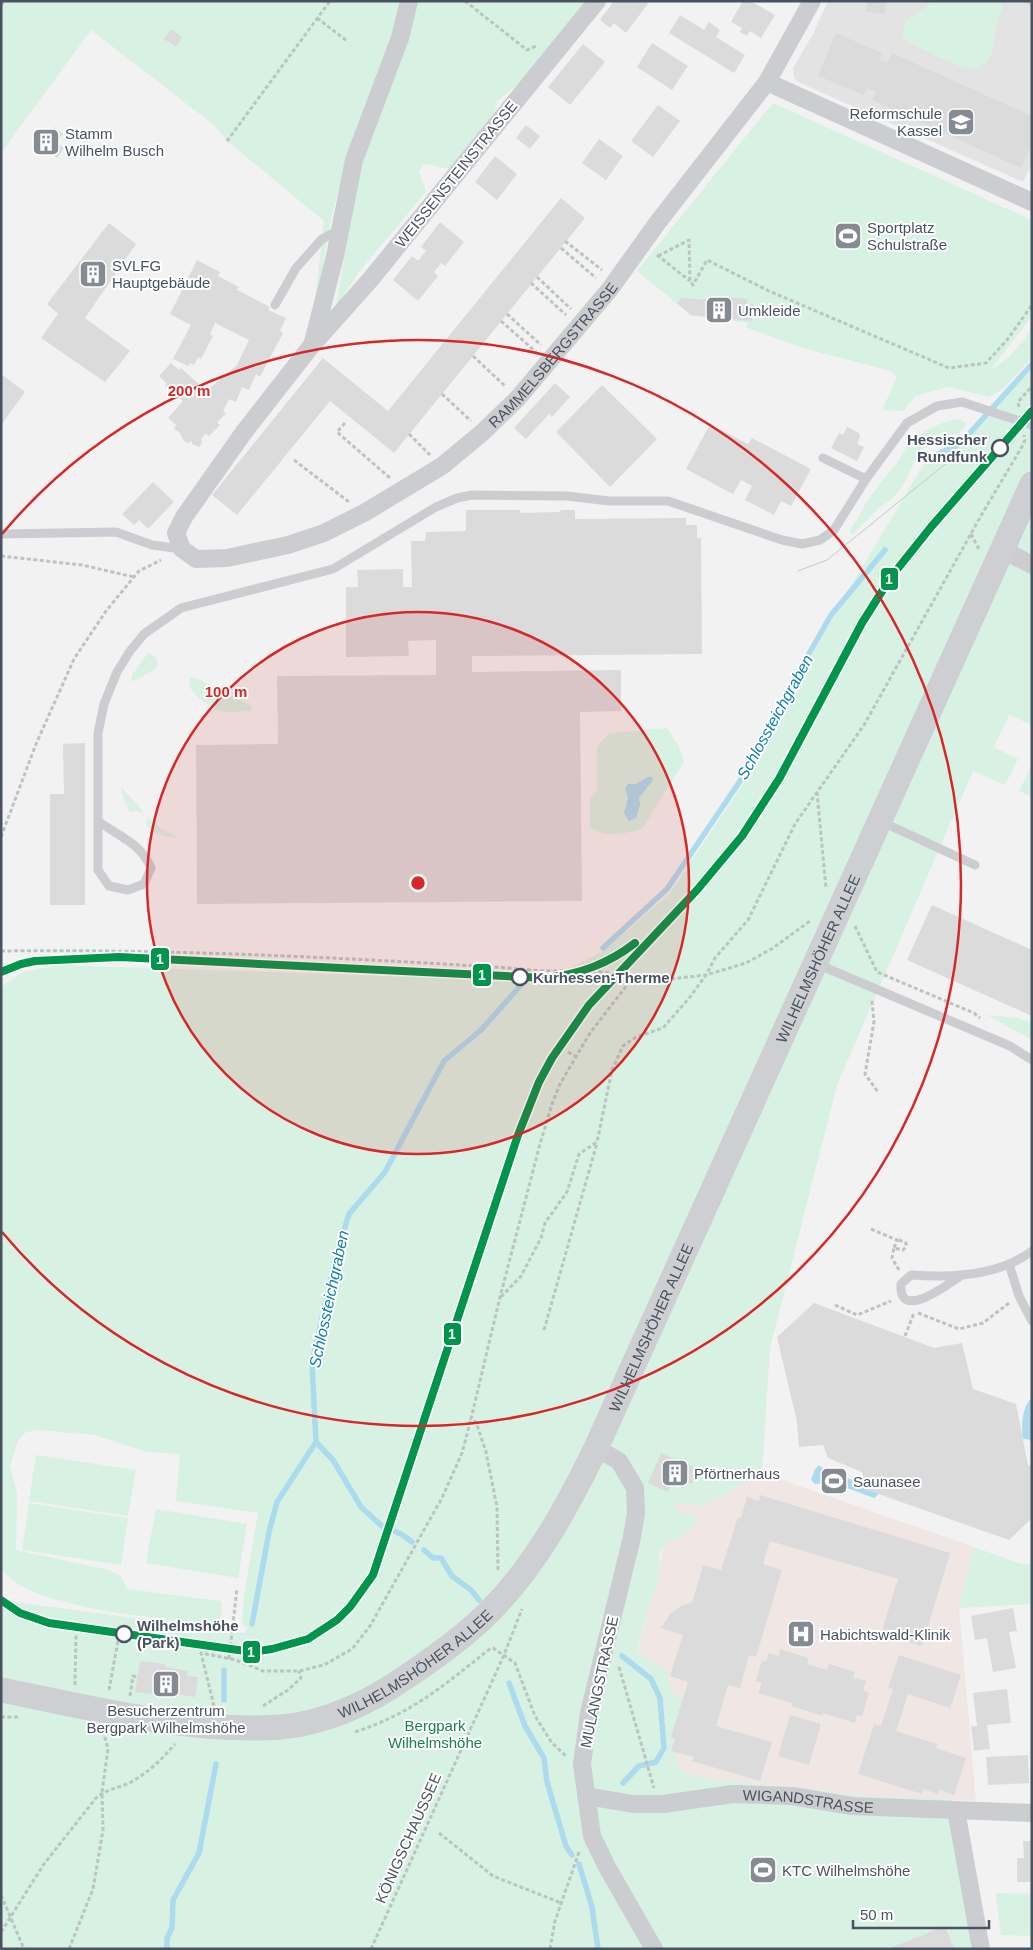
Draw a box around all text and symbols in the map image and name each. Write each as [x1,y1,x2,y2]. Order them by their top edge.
street label: WEISSENSTEINSTRASSE [392,97,520,251]
place label: Reformschule Kassel [849,105,942,139]
school or university icon: Reformschule Kassel [946,107,976,137]
place label: Stamm Wilhelm Busch [65,125,164,159]
building icon: Stamm Wilhelm Busch [31,127,61,157]
place label: Sportplatz Schulstraße [867,219,947,253]
sports icon: Sportplatz Schulstraße [833,221,863,251]
place label: SVLFG Hauptgebäude [112,257,210,291]
building icon: SVLFG Hauptgebäude [78,259,108,289]
street label: RAMMELSBERGSTRASSE [485,279,621,431]
building icon: Umkleide [704,295,734,325]
place label: Umkleide [738,302,801,319]
text: 200 m [168,382,210,399]
place label: Hessischer Rundfunk [907,431,988,465]
marker: Hessischer Rundfunk [991,439,1009,457]
line badge: 1 [880,567,899,591]
text: 1 [885,571,893,587]
water label: Schlossteichgraben [734,652,816,782]
text: 100 m [205,683,247,700]
street label: WILHELMSHÖHER ALLEE [772,872,863,1045]
centre of rings [409,874,427,892]
line badge: 1 [150,947,170,971]
text: 1 [156,951,164,967]
line badge: 1 [472,963,492,987]
text: 1 [478,967,486,983]
marker: Kurhessen-Therme [511,968,529,986]
place label: Kurhessen-Therme [533,969,670,986]
water label: Schlossteichgraben [306,1229,352,1369]
street label: WILHELMSHÖHER ALLEE [605,1241,696,1414]
line badge: 1 [443,1322,462,1346]
text: 1 [448,1326,456,1342]
building icon: Pförtnerhaus [660,1458,690,1488]
place label: Pförtnerhaus [694,1465,780,1482]
sports icon: Saunasee [819,1466,849,1496]
place label: Saunasee [853,1473,921,1490]
street label: WILHELMSHÖHER ALLEE [335,1606,495,1721]
street label: MULANGSTRASSE [577,1615,621,1749]
place label: Wilhelmshöhe (Park) [137,1617,239,1651]
hospital icon: Habichtswald-Klinik [786,1619,816,1649]
marker: Wilhelmshöhe (Park) [115,1625,133,1643]
place label: Habichtswald-Klinik [820,1626,951,1643]
line badge: 1 [242,1640,261,1664]
text: 1 [247,1644,255,1660]
building icon: Besucherzentrum Bergpark Wilhelmshöhe [151,1669,181,1699]
place label: Besucherzentrum Bergpark Wilhelmshöhe [86,1702,246,1736]
park label: Bergpark Wilhelmshöhe [388,1717,482,1751]
street label: KÖNIGSCHAUSSEE [372,1770,444,1906]
street label: WIGANDSTRASSE [742,1786,874,1815]
sports icon: KTC Wilhelmshöhe [748,1855,778,1885]
place label: KTC Wilhelmshöhe [782,1862,910,1879]
scale bar [853,1898,989,1930]
text: 50 m [860,1906,893,1923]

